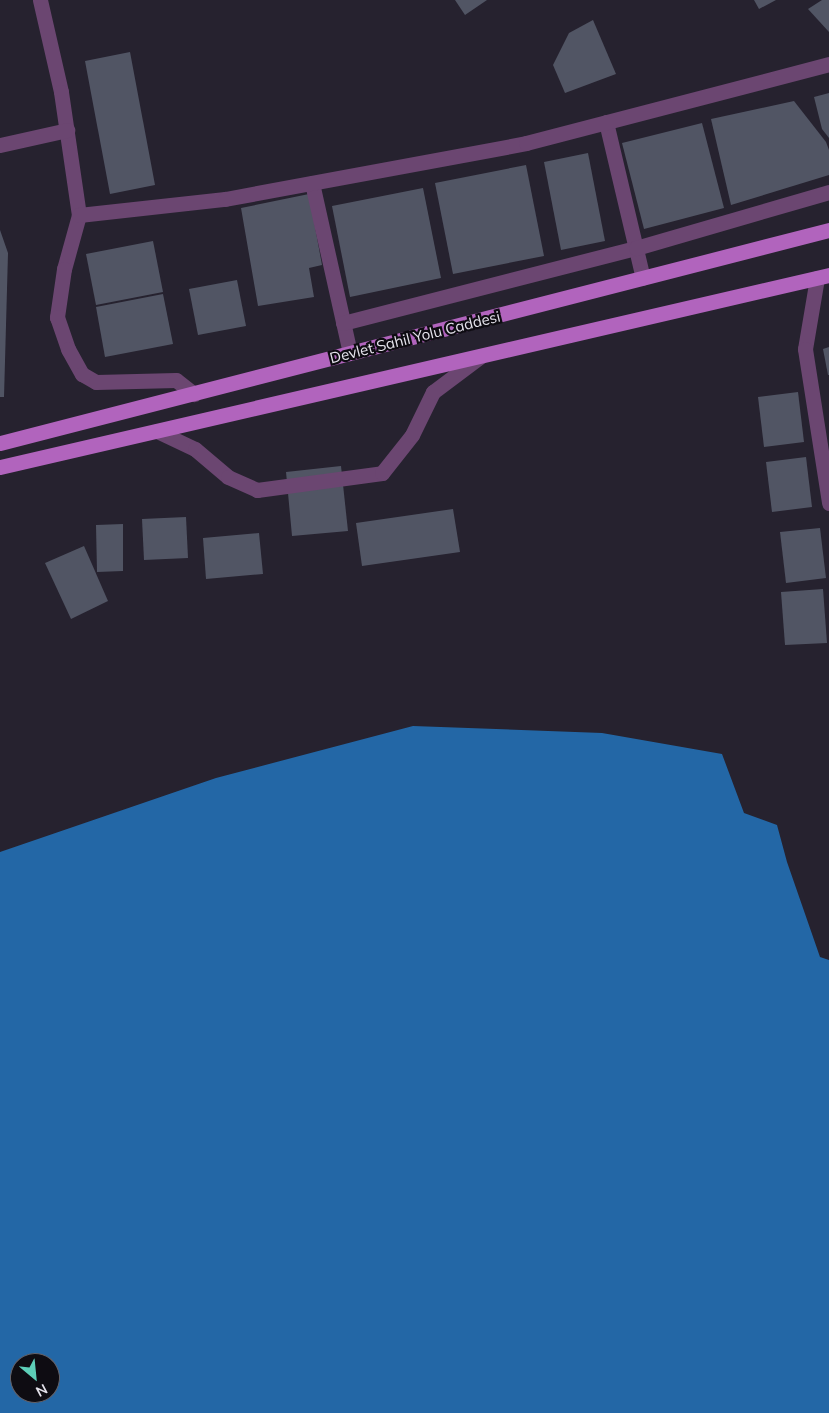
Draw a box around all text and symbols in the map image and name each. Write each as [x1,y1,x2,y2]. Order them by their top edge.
street label: Devlet Sahil Yolu Caddesi [328,307,502,367]
north arrow [10,1353,60,1403]
text: N [33,1380,50,1401]

